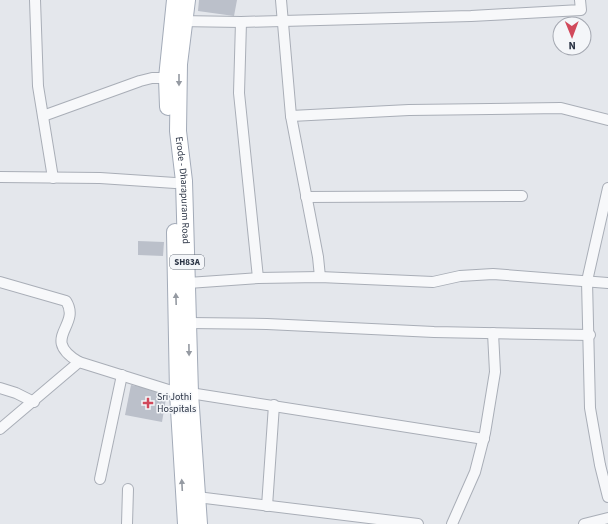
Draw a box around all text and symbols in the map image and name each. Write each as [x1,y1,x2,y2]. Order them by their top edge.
north arrow [552,16,592,56]
text: N [568,38,576,53]
one-way arrow [176,74,182,87]
street label: Erode - Dharapuram Road [172,136,193,244]
road number: SH83A [170,255,204,269]
one-way arrow [173,292,179,305]
one-way arrow [186,344,192,357]
place label: Sri Jothi Hospitals [157,390,196,416]
marker: Sri Jothi Hospitals [142,397,154,409]
one-way arrow [179,479,186,491]

